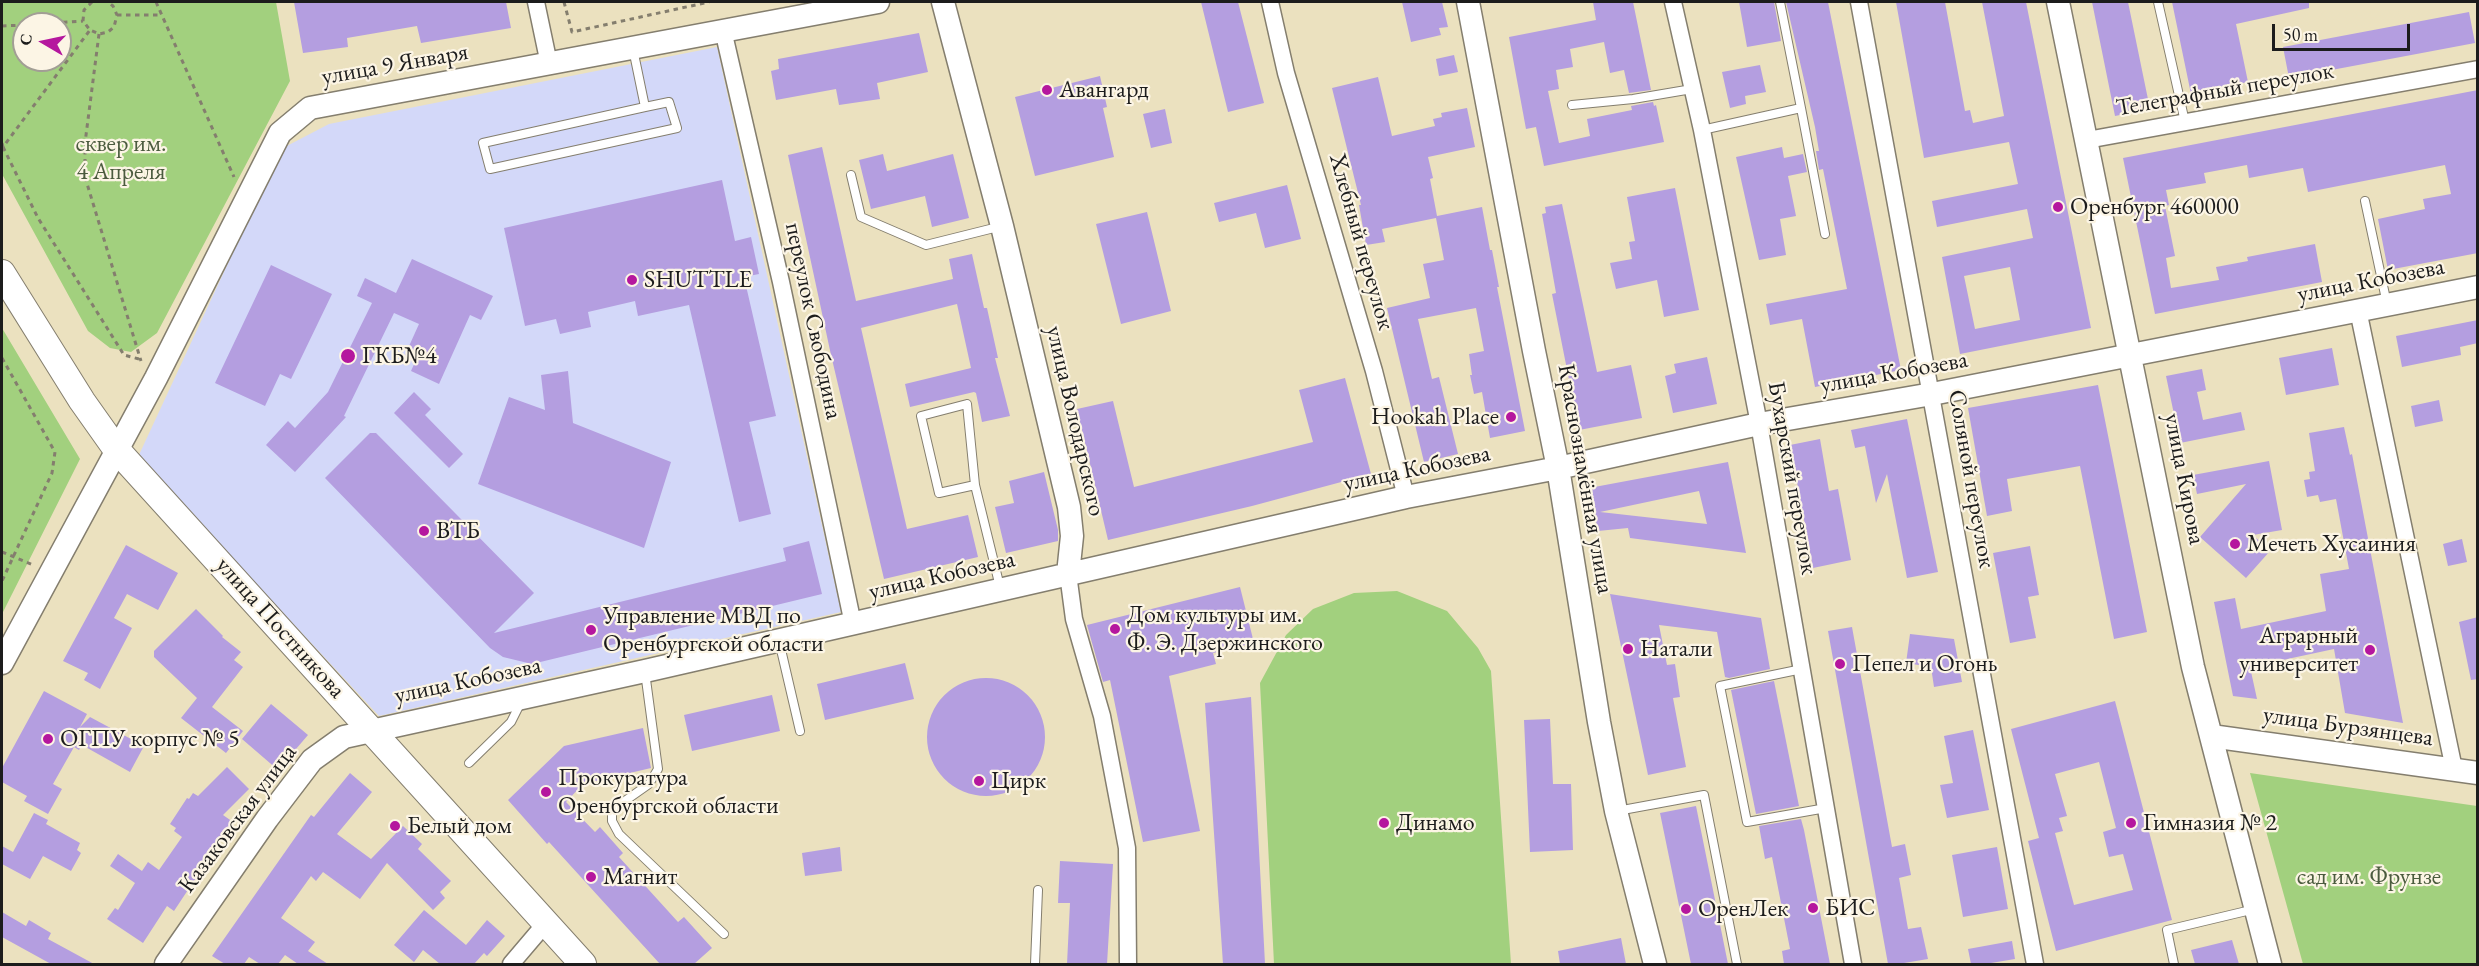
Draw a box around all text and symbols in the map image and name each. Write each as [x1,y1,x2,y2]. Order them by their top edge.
north arrow [12,12,72,72]
scale bar [2275,12,2413,50]
text: 50 m [2283,23,2318,46]
text: С [14,32,37,47]
street label: улица 9 Января [319,38,471,92]
street label: Телеграфный переулок [2114,57,2336,123]
place label: Авангард [1059,76,1149,104]
marker: Авангард [1040,83,1054,97]
park label: сквер им. 4 Апреля [76,130,166,186]
street label: Хлебный переулок [1322,151,1400,333]
place label: Оренбург 460000 [2070,193,2239,221]
marker: Оренбург 460000 [2051,200,2065,214]
street label: переулок Свободина [778,220,848,422]
street label: улица Кобозева [2295,253,2447,309]
place label: SHUTTLE [644,266,752,294]
marker: SHUTTLE [625,273,639,287]
street label: улица Володарского [1039,323,1111,519]
place label: ГКБ№4 [362,342,437,370]
street label: улица Кобозева [1818,346,1970,400]
marker: ГКБ№4 [339,347,357,365]
street label: Краснознамённая улица [1551,362,1619,596]
street label: Бухарский переулок [1761,379,1823,577]
street label: Соляной переулок [1941,388,2001,570]
place label: Hookah Place [1371,403,1499,431]
marker: Hookah Place [1504,410,1518,424]
street label: улица Кирова [2157,411,2211,547]
street label: улица Кобозева [1341,439,1493,499]
place label: ВТБ [436,517,480,545]
marker: ВТБ [417,524,431,538]
place label: Мечеть Хусаиния [2247,530,2416,558]
marker: Мечеть Хусаиния [2228,537,2242,551]
street label: улица Кобозева [866,545,1018,607]
street label: улица Постникова [209,551,351,705]
place label: Дом культуры им. Ф. Э. Дзержинского [1127,601,1323,657]
place label: Управление МВД по Оренбургской области [603,602,824,658]
marker: Дом культуры им. Ф. Э. Дзержинского [1108,622,1122,636]
place label: Аграрный университет [2239,622,2358,678]
marker: Управление МВД по Оренбургской области [584,623,598,637]
place label: Натали [1640,635,1713,663]
marker: Натали [1621,642,1635,656]
marker: Аграрный университет [2363,643,2377,657]
place label: Пепел и Огонь [1852,650,1997,678]
street label: улица Кобозева [392,651,544,711]
marker: Пепел и Огонь [1833,657,1847,671]
street label: улица Бурзянцева [2261,701,2435,753]
place label: ОГПУ корпус № 5 [60,725,240,753]
marker: ОГПУ корпус № 5 [41,732,55,746]
street label: Казаковская улица [173,739,303,899]
place label: Прокуратура Оренбургской области [558,764,779,820]
place label: Цирк [991,767,1046,795]
marker: Цирк [972,774,986,788]
marker: Прокуратура Оренбургской области [539,785,553,799]
place label: Динамо [1396,809,1475,837]
place label: Гимназия № 2 [2143,809,2277,837]
place label: Белый дом [407,812,512,840]
marker: Динамо [1377,816,1391,830]
marker: Гимназия № 2 [2124,816,2138,830]
marker: Белый дом [388,819,402,833]
place label: Магнит [603,863,677,891]
park label: сад им. Фрунзе [2297,863,2441,891]
marker: Магнит [584,870,598,884]
place label: БИС [1825,894,1875,922]
place label: ОренЛек [1698,895,1789,923]
marker: БИС [1806,901,1820,915]
marker: ОренЛек [1679,902,1693,916]

